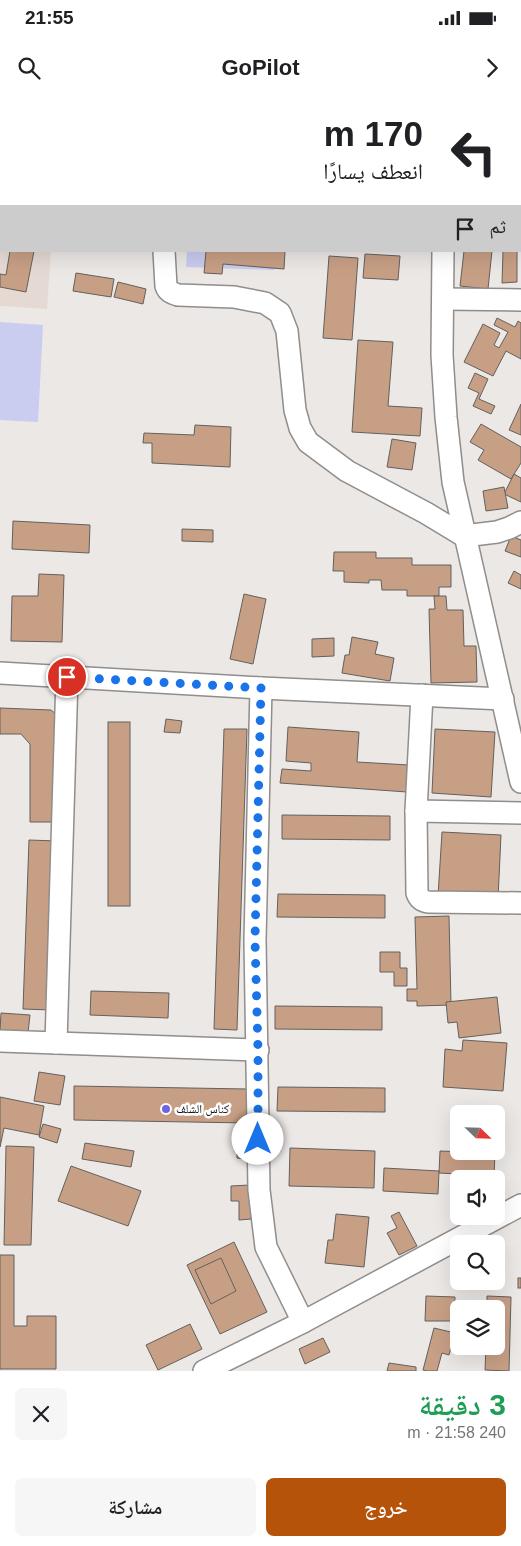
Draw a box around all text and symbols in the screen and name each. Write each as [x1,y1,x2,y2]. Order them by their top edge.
text: 21:55 [25,7,74,28]
icon: search [15,54,43,82]
icon: forward [478,54,506,82]
text: GoPilot [221,55,300,80]
text: 170 m [324,114,423,153]
icon: left [441,120,506,185]
text: انعطف يسارًا [323,159,423,184]
icon: arrive [451,215,479,243]
text: ثم [489,216,506,237]
pin [46,656,88,698]
icon: arrive [53,663,81,691]
place label: كناس الشلف [176,1102,229,1116]
marker: كناس الشلف [160,1103,172,1115]
north arrow [450,1105,505,1160]
map controls [450,1105,505,1355]
position arrow [231,1112,283,1164]
button: sound [450,1170,505,1225]
button: search [450,1235,505,1290]
button: layers [450,1300,505,1355]
button: close [15,1388,67,1440]
text: 3 دقيقة [419,1388,506,1421]
text: 240 m · 21:58 [407,1424,506,1441]
button: مشاركة [15,1478,256,1536]
button: خروج [266,1478,506,1536]

